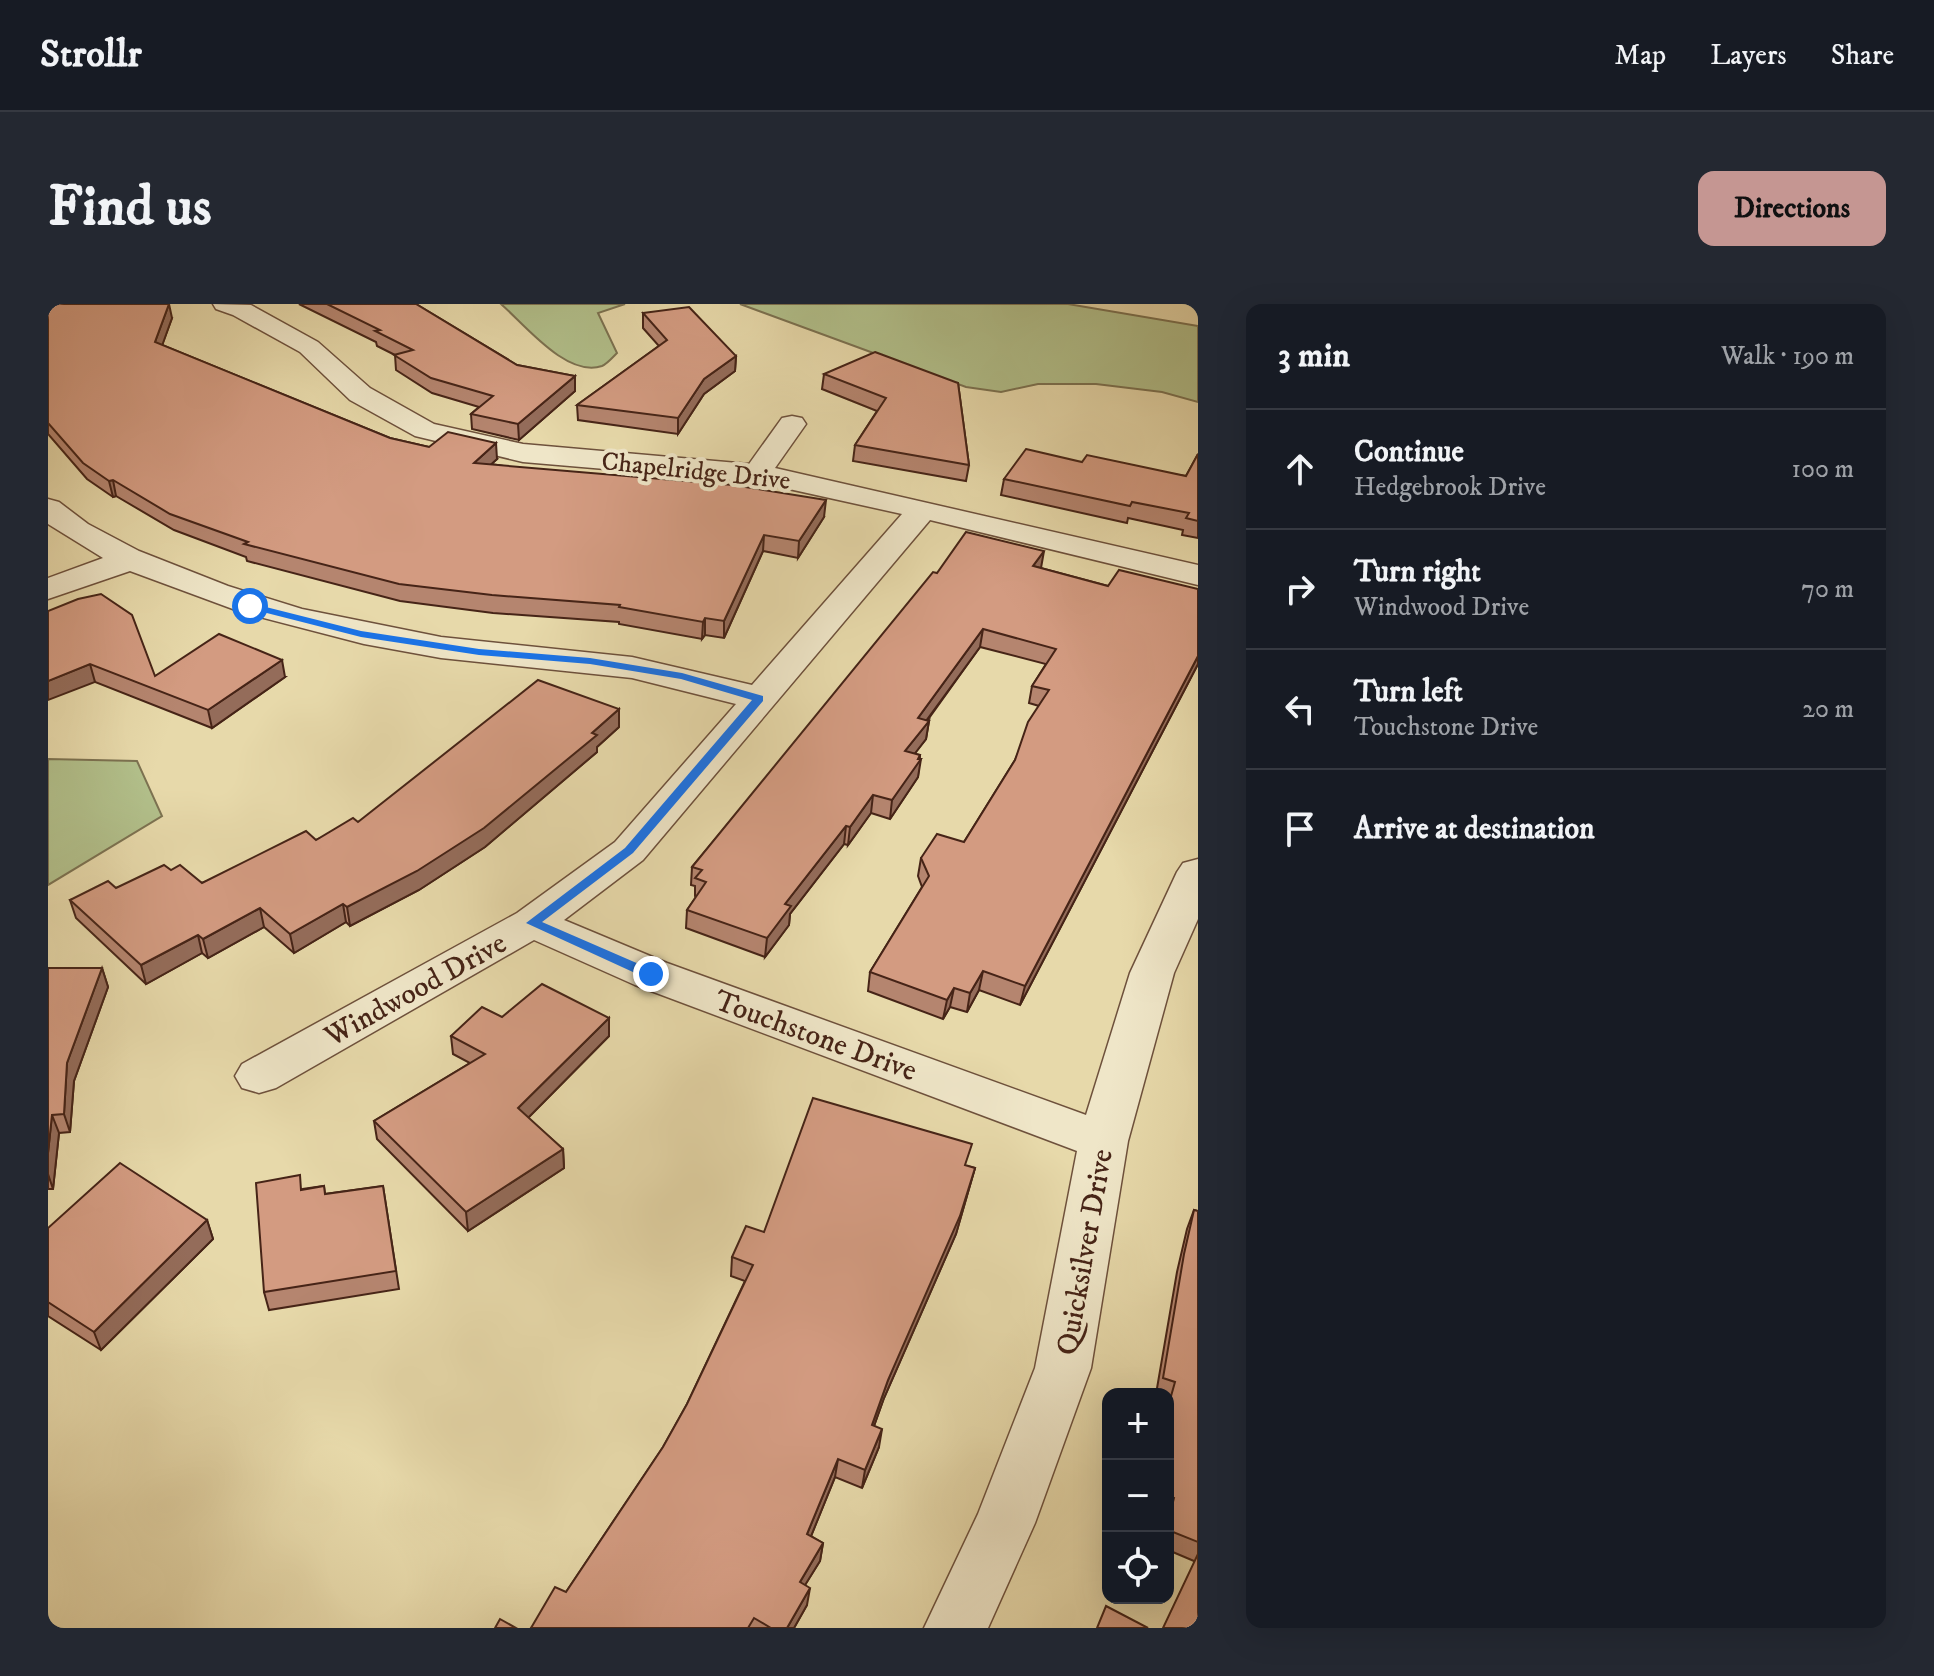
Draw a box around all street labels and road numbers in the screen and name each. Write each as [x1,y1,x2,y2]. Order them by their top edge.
street label: Chapelridge Drive [600,445,792,498]
street label: Windwood Drive [317,925,513,1056]
street label: Touchstone Drive [709,983,922,1090]
street label: Quicksilver Drive [1049,1146,1122,1358]

